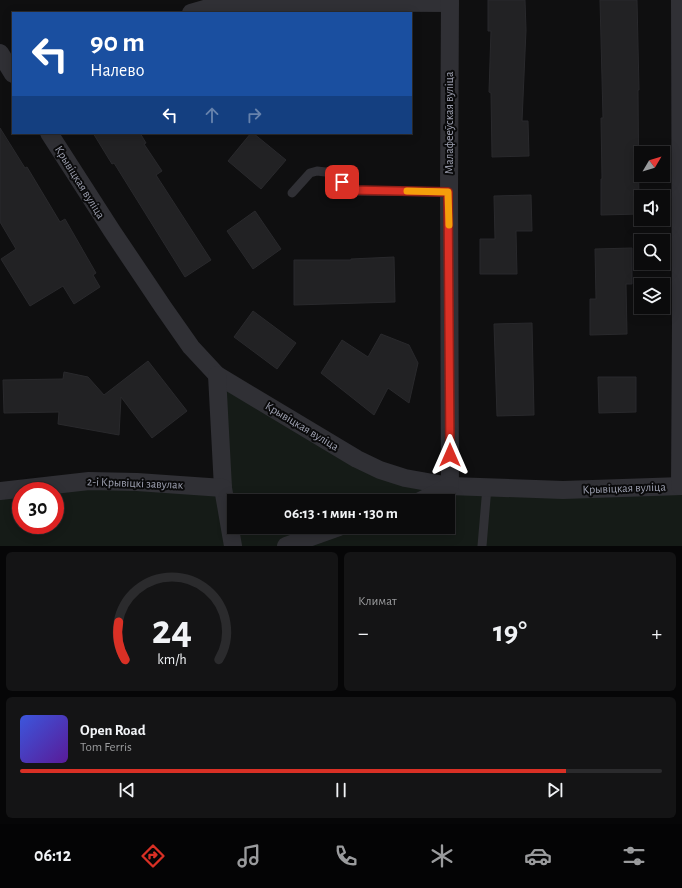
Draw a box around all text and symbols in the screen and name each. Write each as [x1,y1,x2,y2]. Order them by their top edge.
icon: left [24,28,76,80]
text: 90 m [90,29,145,57]
text: Налево [90,62,144,80]
street label: Малафееўская вуліца [443,71,456,175]
icon: left [159,104,181,126]
icon: ahead [201,104,223,126]
icon: right [243,104,265,126]
street label: Крывіцкая вуліца [52,143,108,222]
north arrow [634,146,670,182]
map controls [634,146,670,314]
pin [325,165,359,199]
icon: arrive [331,171,353,193]
button: sound [634,190,670,226]
button: search [634,234,670,270]
button: layers [634,278,670,314]
street label: Крывіцкая вуліца [263,399,341,454]
position arrow [429,434,471,476]
street label: 2-і Крывіцкі завулак [87,475,184,492]
street label: Крывіцкая вуліца [582,481,667,496]
speed limit sign: 30 [12,482,64,534]
text: 06:13 · 1 мин · 130 m [284,506,398,521]
text: Климат [358,595,397,608]
text: 24 [152,609,192,650]
text: 19° [493,617,527,647]
text: − [358,622,369,644]
text: + [651,622,662,644]
text: km/h [157,652,187,666]
text: Open Road [80,723,146,738]
text: Tom Ferris [80,741,132,754]
icon: previous [116,779,138,801]
icon: pause [330,779,352,801]
icon: next [544,779,566,801]
icon: directions [139,842,167,870]
icon: music [235,842,263,870]
icon: phone [332,842,360,870]
icon: climate [428,842,456,870]
icon: car [524,842,552,870]
icon: filters [620,842,648,870]
text: 06:12 [34,847,71,865]

